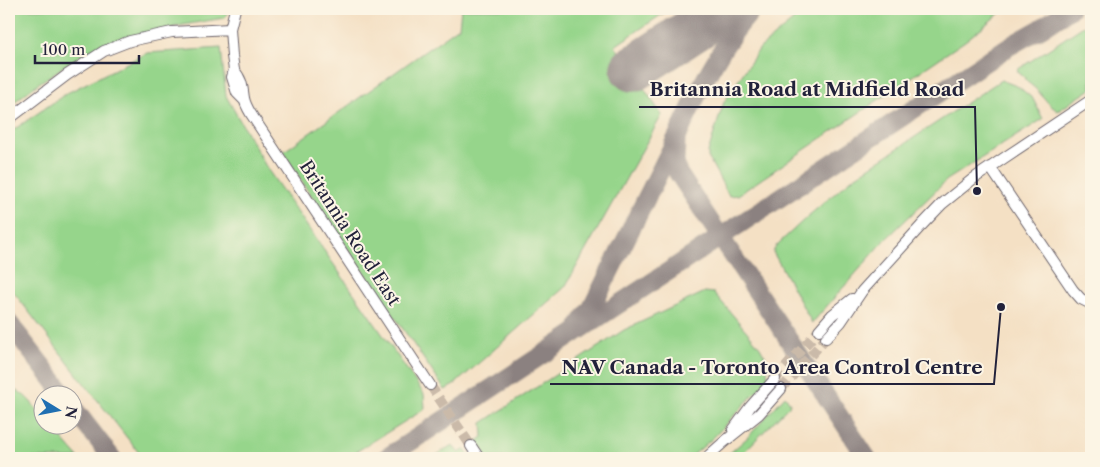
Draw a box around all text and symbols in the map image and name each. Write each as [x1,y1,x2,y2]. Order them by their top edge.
scale bar [35,32,139,64]
text: 100 m [42,40,85,59]
callout: Britannia Road at Midfield Road [639,73,975,107]
text: Britannia Road at Midfield Road [650,78,965,101]
street label: Britannia Road East [295,156,406,310]
callout: NAV Canada - Toronto Area Control Centre [550,350,994,384]
text: NAV Canada - Toronto Area Control Centre [561,356,983,379]
north arrow [32,384,82,434]
text: N [61,405,81,420]

